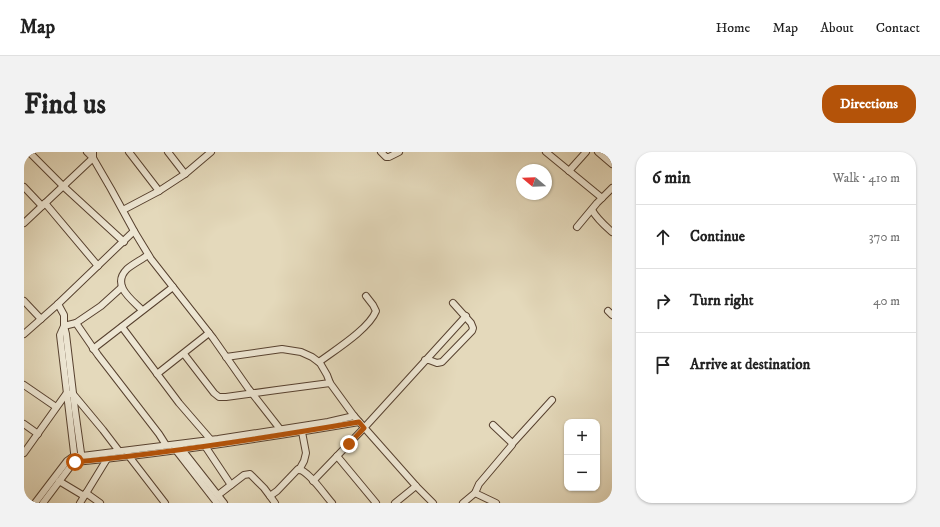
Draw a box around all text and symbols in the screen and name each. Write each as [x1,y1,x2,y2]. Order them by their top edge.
text: Map [20,16,55,39]
text: Home [716,19,750,37]
text: Map [772,19,798,37]
text: About [820,19,854,37]
text: Contact [876,19,920,37]
button: Directions [822,85,916,123]
text: Find us [24,87,106,122]
north arrow [516,164,552,200]
text: 6 min [652,167,691,189]
text: Walk · 410 m [833,170,900,186]
icon: ahead [652,226,674,248]
text: Continue [690,227,745,246]
text: 370 m [869,229,900,245]
icon: right [652,290,674,312]
text: Turn right [690,291,753,310]
text: 40 m [873,293,900,309]
icon: arrive [652,354,674,376]
text: Arrive at destination [690,355,810,374]
map controls [564,419,600,491]
button: + [564,419,600,455]
route end [340,435,358,453]
route start [66,453,84,471]
button: − [564,455,600,491]

